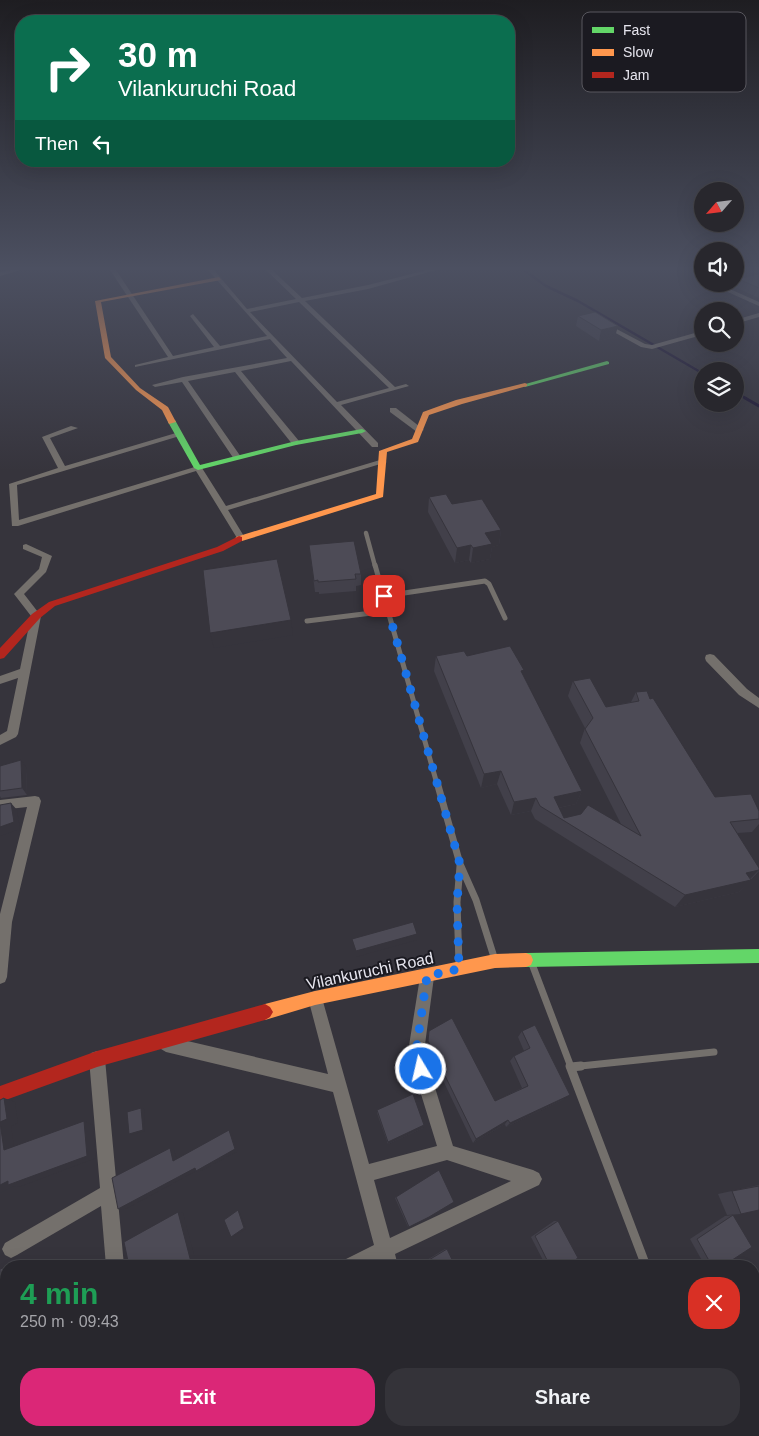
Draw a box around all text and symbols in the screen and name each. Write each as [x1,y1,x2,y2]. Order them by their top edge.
legend [582,12,746,92]
text: Fast [623,22,650,38]
icon: right [35,35,100,100]
text: 30 m [118,35,198,74]
text: Slow [623,44,654,60]
text: Jam [623,67,649,83]
text: Vilankuruchi Road [118,76,296,101]
icon: left [88,130,116,158]
text: Then [35,133,78,154]
north arrow [694,182,744,232]
map controls [694,182,744,412]
button: sound [694,242,744,292]
button: search [694,302,744,352]
button: layers [694,362,744,412]
pin [363,575,405,617]
icon: arrive [370,582,398,610]
street label: Vilankuruchi Road [305,949,435,993]
position arrow [394,1042,446,1094]
text: 4 min [20,1277,98,1310]
button: close [688,1277,740,1329]
text: 250 m · 09:43 [20,1313,119,1330]
button: Exit [20,1368,375,1426]
button: Share [385,1368,740,1426]

